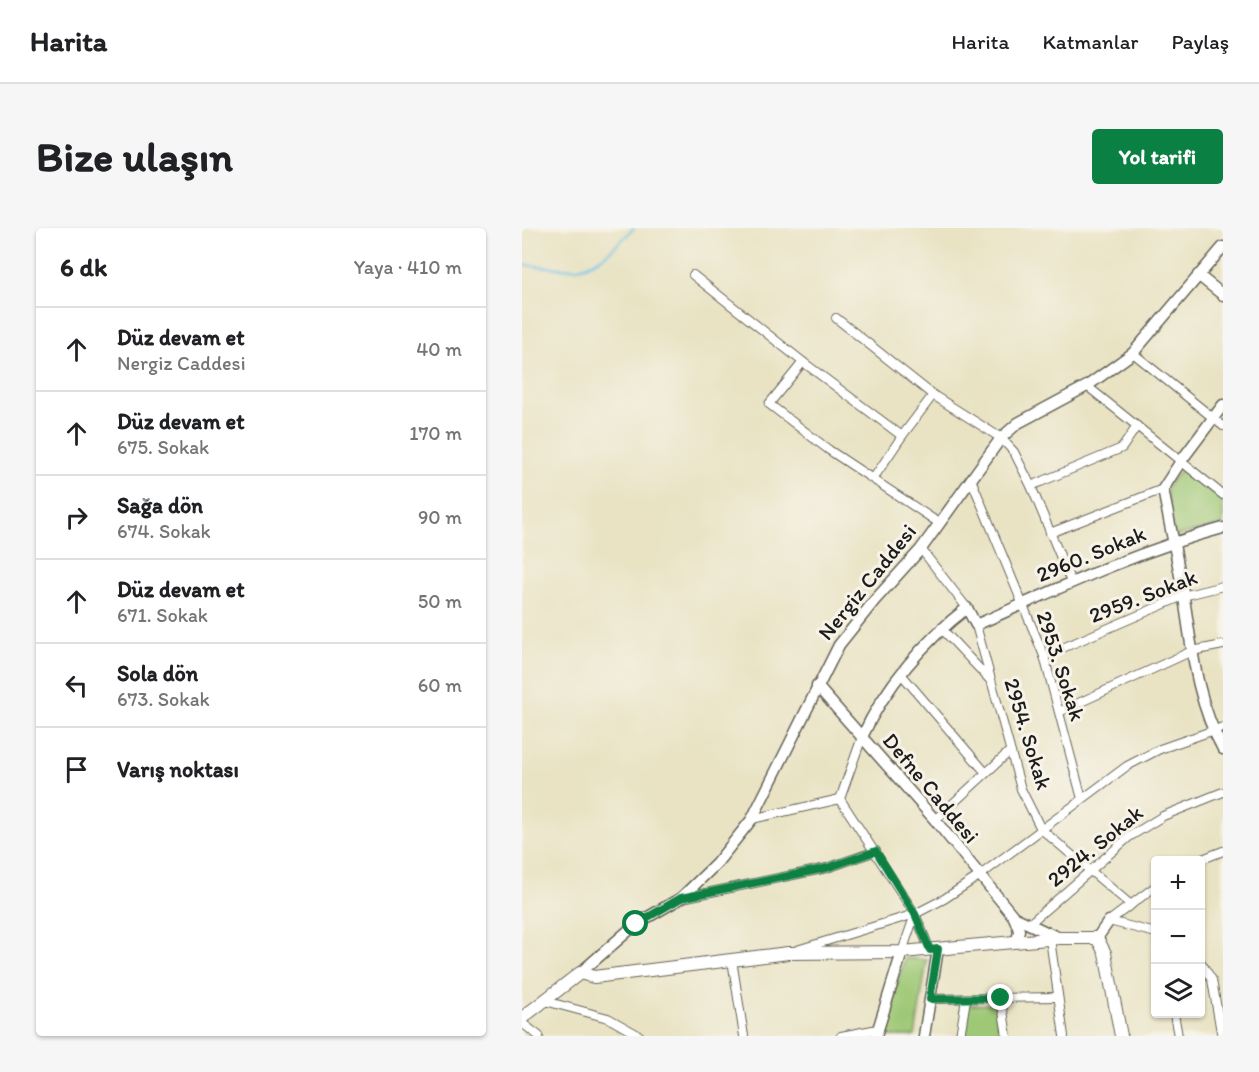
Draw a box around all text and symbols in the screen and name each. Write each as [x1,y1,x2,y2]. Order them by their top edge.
text: Harita [30,24,107,58]
text: Harita [951,29,1009,54]
text: Katmanlar [1042,29,1138,54]
text: Paylaş [1171,29,1229,54]
button: Yol tarifi [1092,129,1223,184]
text: Bize ulaşın [36,131,233,182]
text: 6 dk [60,251,107,283]
text: Yaya · 410 m [354,255,462,279]
text: Düz devam et [117,324,244,351]
icon: ahead [60,333,93,366]
text: 40 m [416,337,462,361]
text: Nergiz Caddesi [117,351,246,375]
text: Düz devam et [117,408,244,435]
icon: ahead [60,417,93,450]
text: 170 m [409,421,462,445]
text: 675. Sokak [117,435,209,459]
text: Sağa dön [117,492,203,519]
icon: right [60,501,93,534]
text: 90 m [418,505,462,529]
street label: Nergiz Caddesi [812,518,922,646]
text: 674. Sokak [117,519,211,543]
street label: 2960. Sokak [1032,520,1150,588]
street label: 2959. Sokak [1085,563,1201,629]
text: Düz devam et [117,576,244,603]
icon: ahead [60,585,93,618]
text: 50 m [418,589,462,613]
text: 671. Sokak [117,603,208,627]
street label: 2953. Sokak [1031,608,1091,724]
text: Sola dön [117,660,198,687]
icon: left [60,669,93,702]
text: 60 m [418,673,462,697]
street label: 2954. Sokak [998,675,1058,793]
text: 673. Sokak [117,687,210,711]
street label: Defne Caddesi [877,727,985,849]
icon: arrive [60,753,93,786]
text: Varış noktası [117,756,239,783]
street label: 2924. Sokak [1042,799,1148,893]
map controls [1151,856,1205,1018]
button: + [1151,856,1205,910]
route start [622,910,648,936]
button: − [1151,910,1205,964]
button: layers [1151,964,1205,1018]
route end [987,984,1013,1010]

